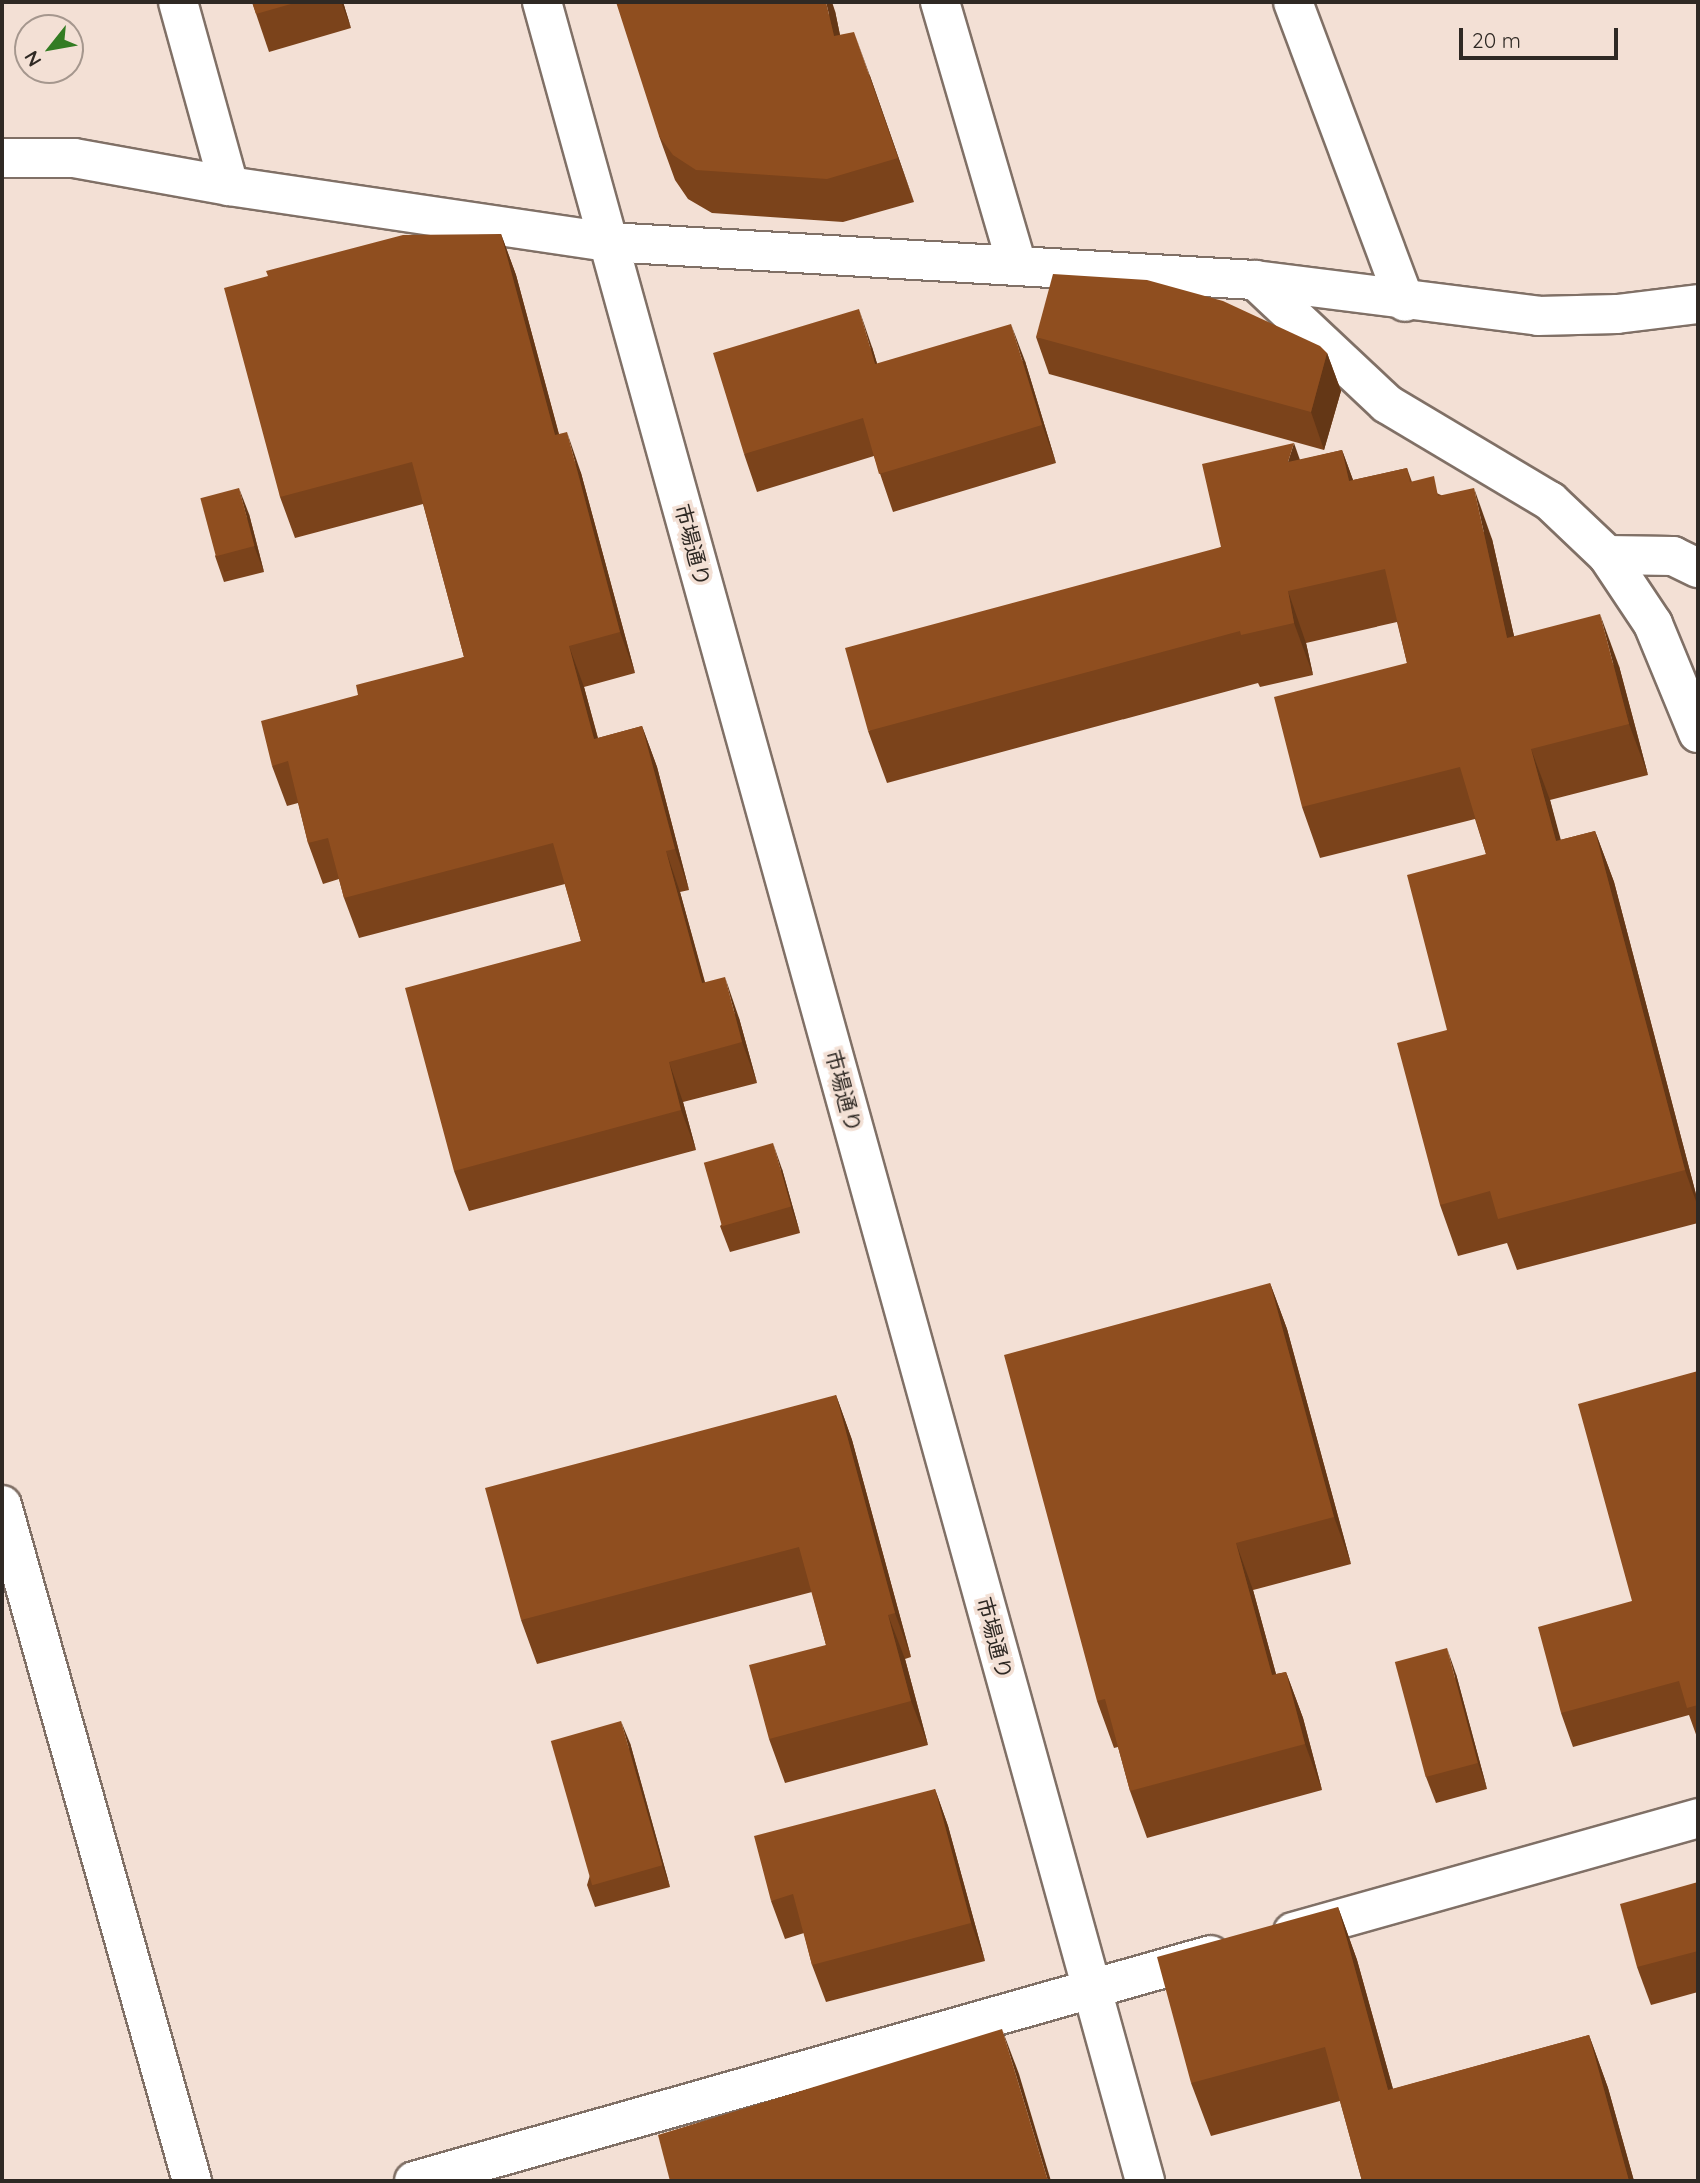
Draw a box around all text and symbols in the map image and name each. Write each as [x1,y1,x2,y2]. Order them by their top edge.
north arrow [14,14,84,84]
scale bar [1462,14,1621,58]
text: 20 m [1472,27,1521,53]
text: N [19,47,47,71]
street label: 市場通り [670,501,716,589]
street label: 市場通り [821,1047,867,1135]
street label: 市場通り [972,1594,1018,1682]

